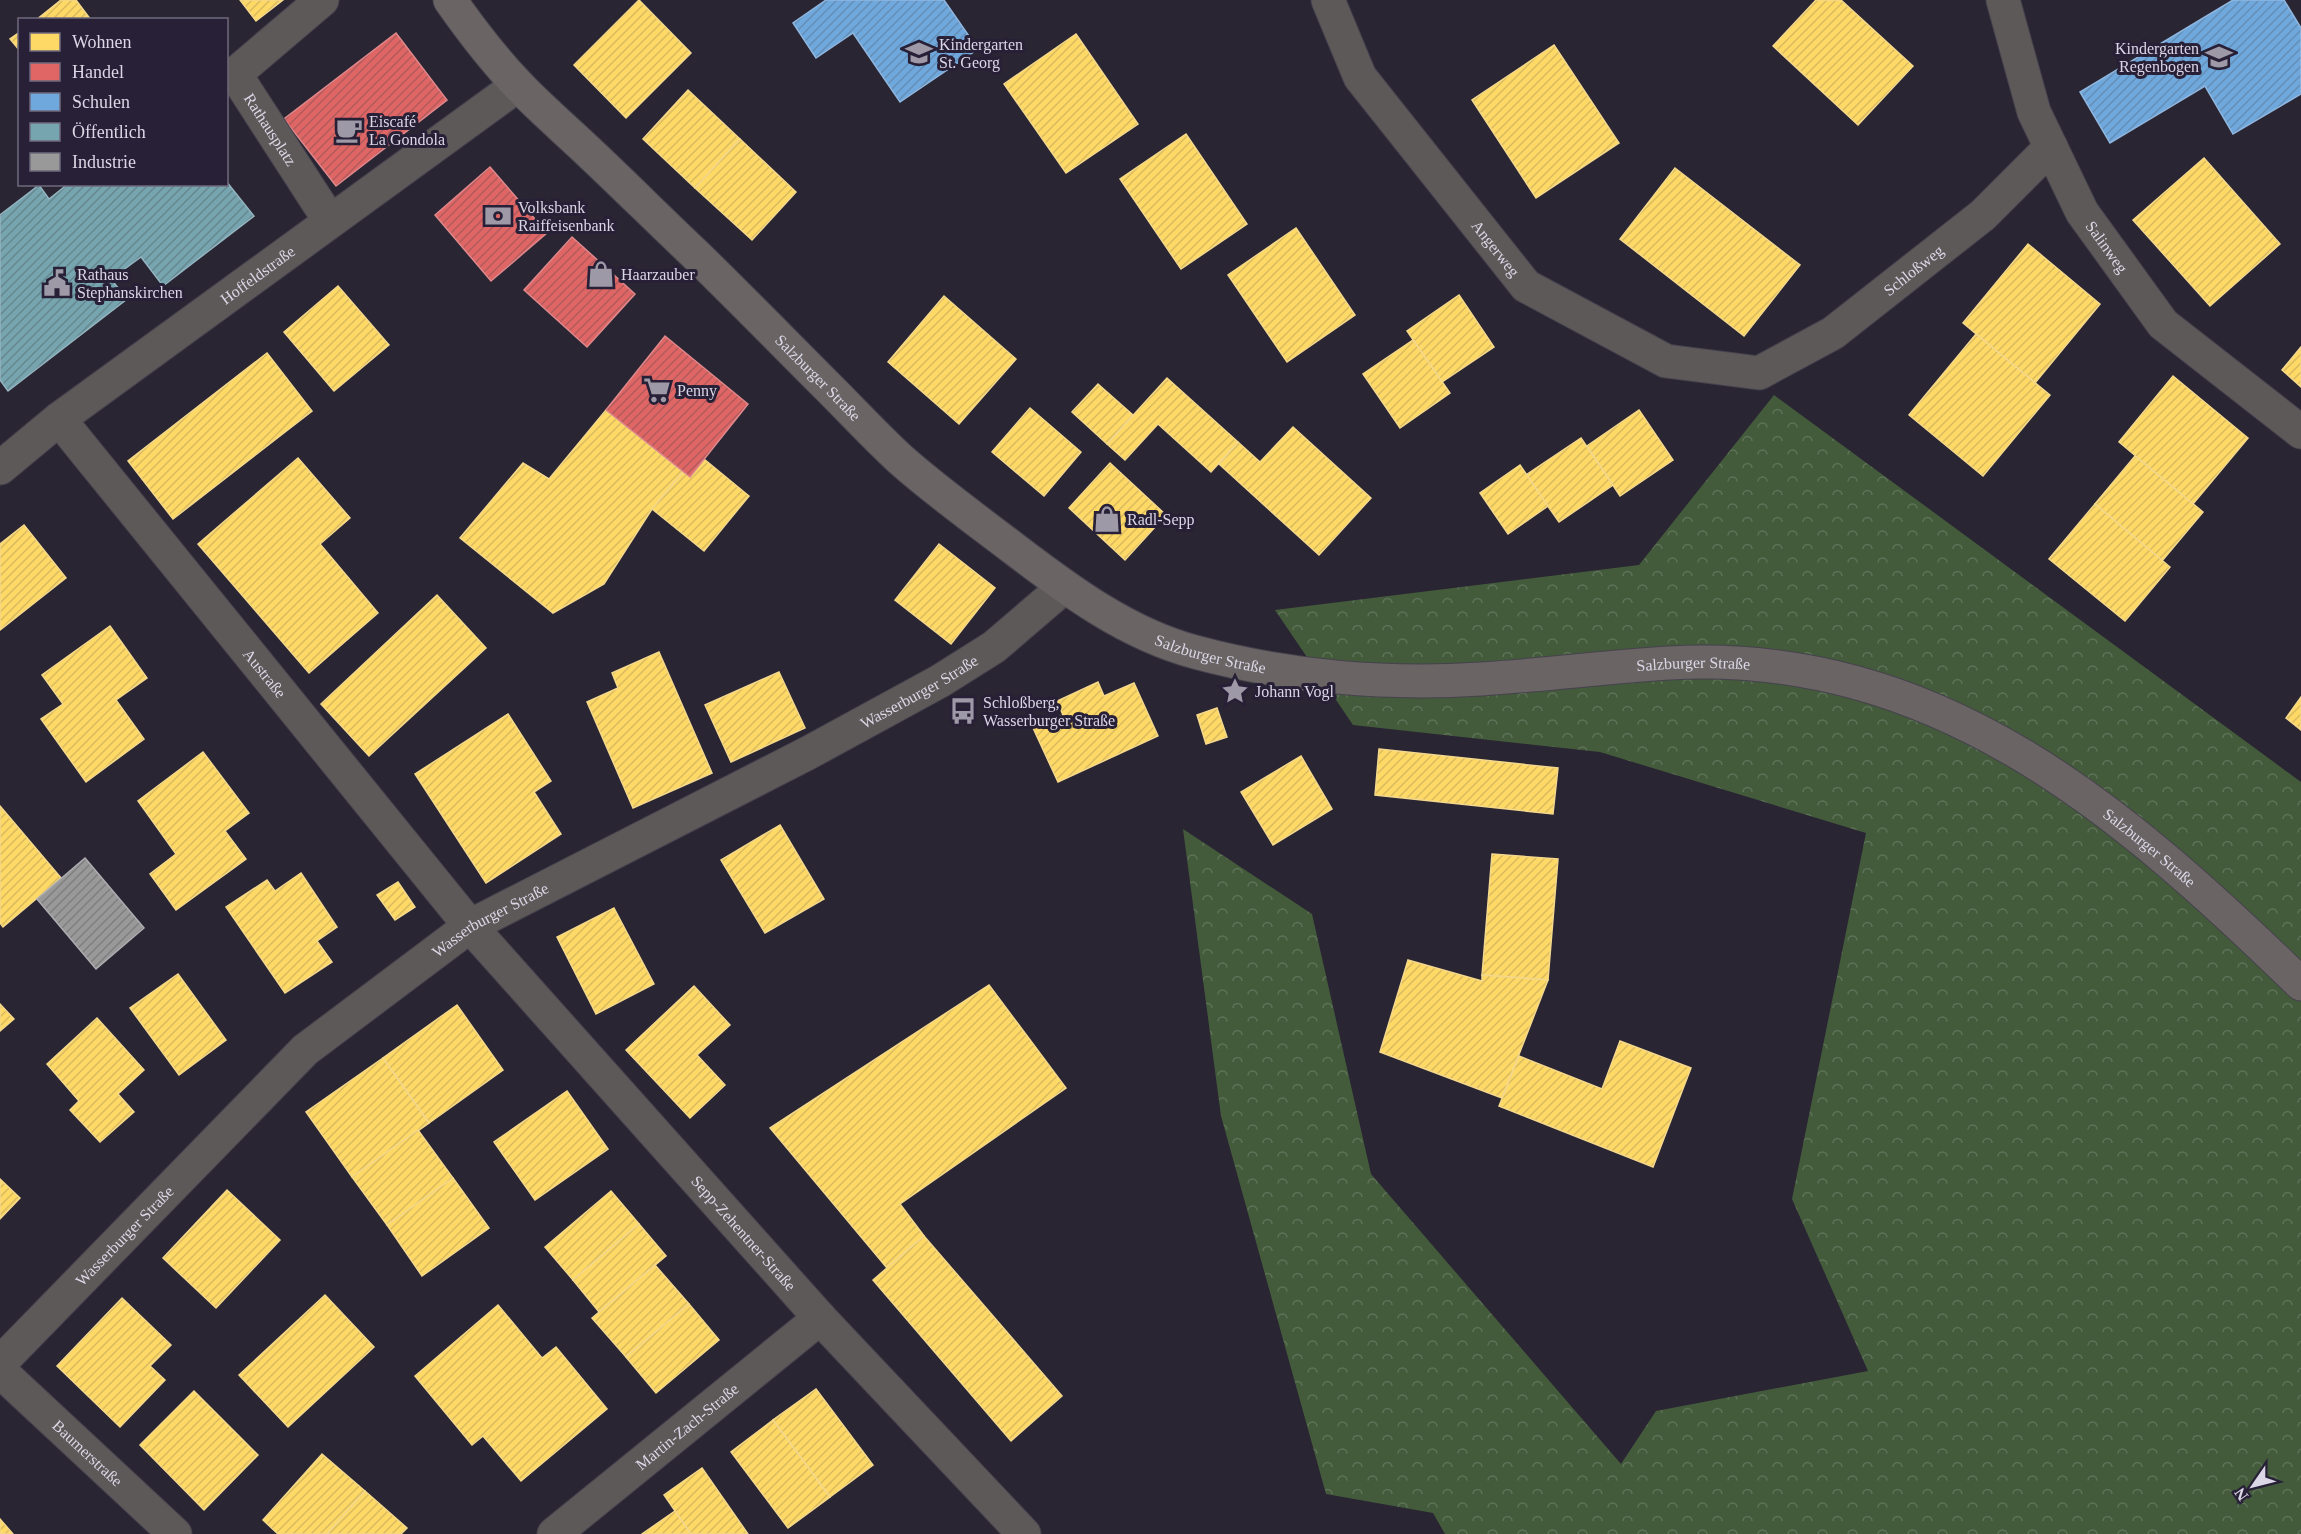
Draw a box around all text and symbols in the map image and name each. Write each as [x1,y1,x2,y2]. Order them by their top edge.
legend [18,18,228,186]
text: Wohnen [72,32,132,52]
place label: Kindergarten St. Georg [939,36,1023,72]
school or university icon: Kindergarten St. Georg [904,38,934,68]
place label: Kindergarten Regenbogen [2115,40,2199,76]
school or university icon: Kindergarten Regenbogen [2204,42,2234,72]
text: Handel [72,62,124,82]
street label: Rathausplatz [241,90,300,169]
text: Schulen [72,92,130,112]
place label: Eiscafé La Gondola [369,113,445,148]
cafe icon: Eiscafé La Gondola [334,115,364,145]
text: Öffentlich [72,122,146,142]
text: Industrie [72,152,136,172]
place label: Volksbank Raiffeisenbank [518,199,615,234]
bank icon: Volksbank Raiffeisenbank [483,201,513,231]
street label: Angerweg [1469,217,1523,280]
street label: Salinweg [2083,218,2131,276]
street label: Schloßweg [1880,241,1947,299]
street label: Hoffeldstraße [217,242,298,307]
shop icon: Haarzauber [586,259,616,289]
place label: Rathaus Stephanskirchen [77,266,183,302]
place label: Haarzauber [621,266,695,283]
public building icon: Rathaus Stephanskirchen [42,268,72,298]
street label: Salzburger Straße [772,331,864,424]
supermarket icon: Penny [642,375,672,405]
place label: Penny [677,382,717,400]
shop icon: Radl-Sepp [1092,504,1122,534]
place label: Radl-Sepp [1127,511,1195,529]
street label: Salzburger Straße [1153,631,1267,676]
street label: Austraße [240,645,290,701]
street label: Wasserburger Straße [857,651,981,731]
street label: Salzburger Straße [1636,654,1751,674]
place icon: Johann Vogl [1220,676,1250,706]
place label: Johann Vogl [1255,683,1335,701]
place label: Schloßberg, Wasserburger Straße [983,694,1115,730]
bus stop icon: Schloßberg, Wasserburger Straße [948,696,978,726]
street label: Salzburger Straße [2100,805,2199,890]
street label: Wasserburger Straße [428,879,551,960]
street label: Sepp-Zehentner-Straße [688,1172,800,1294]
street label: Wasserburger Straße [72,1182,176,1289]
street label: Martin-Zach-Straße [632,1380,741,1473]
street label: Baumerstraße [49,1416,126,1489]
north arrow [2223,1456,2283,1516]
text: N [2231,1484,2251,1504]

